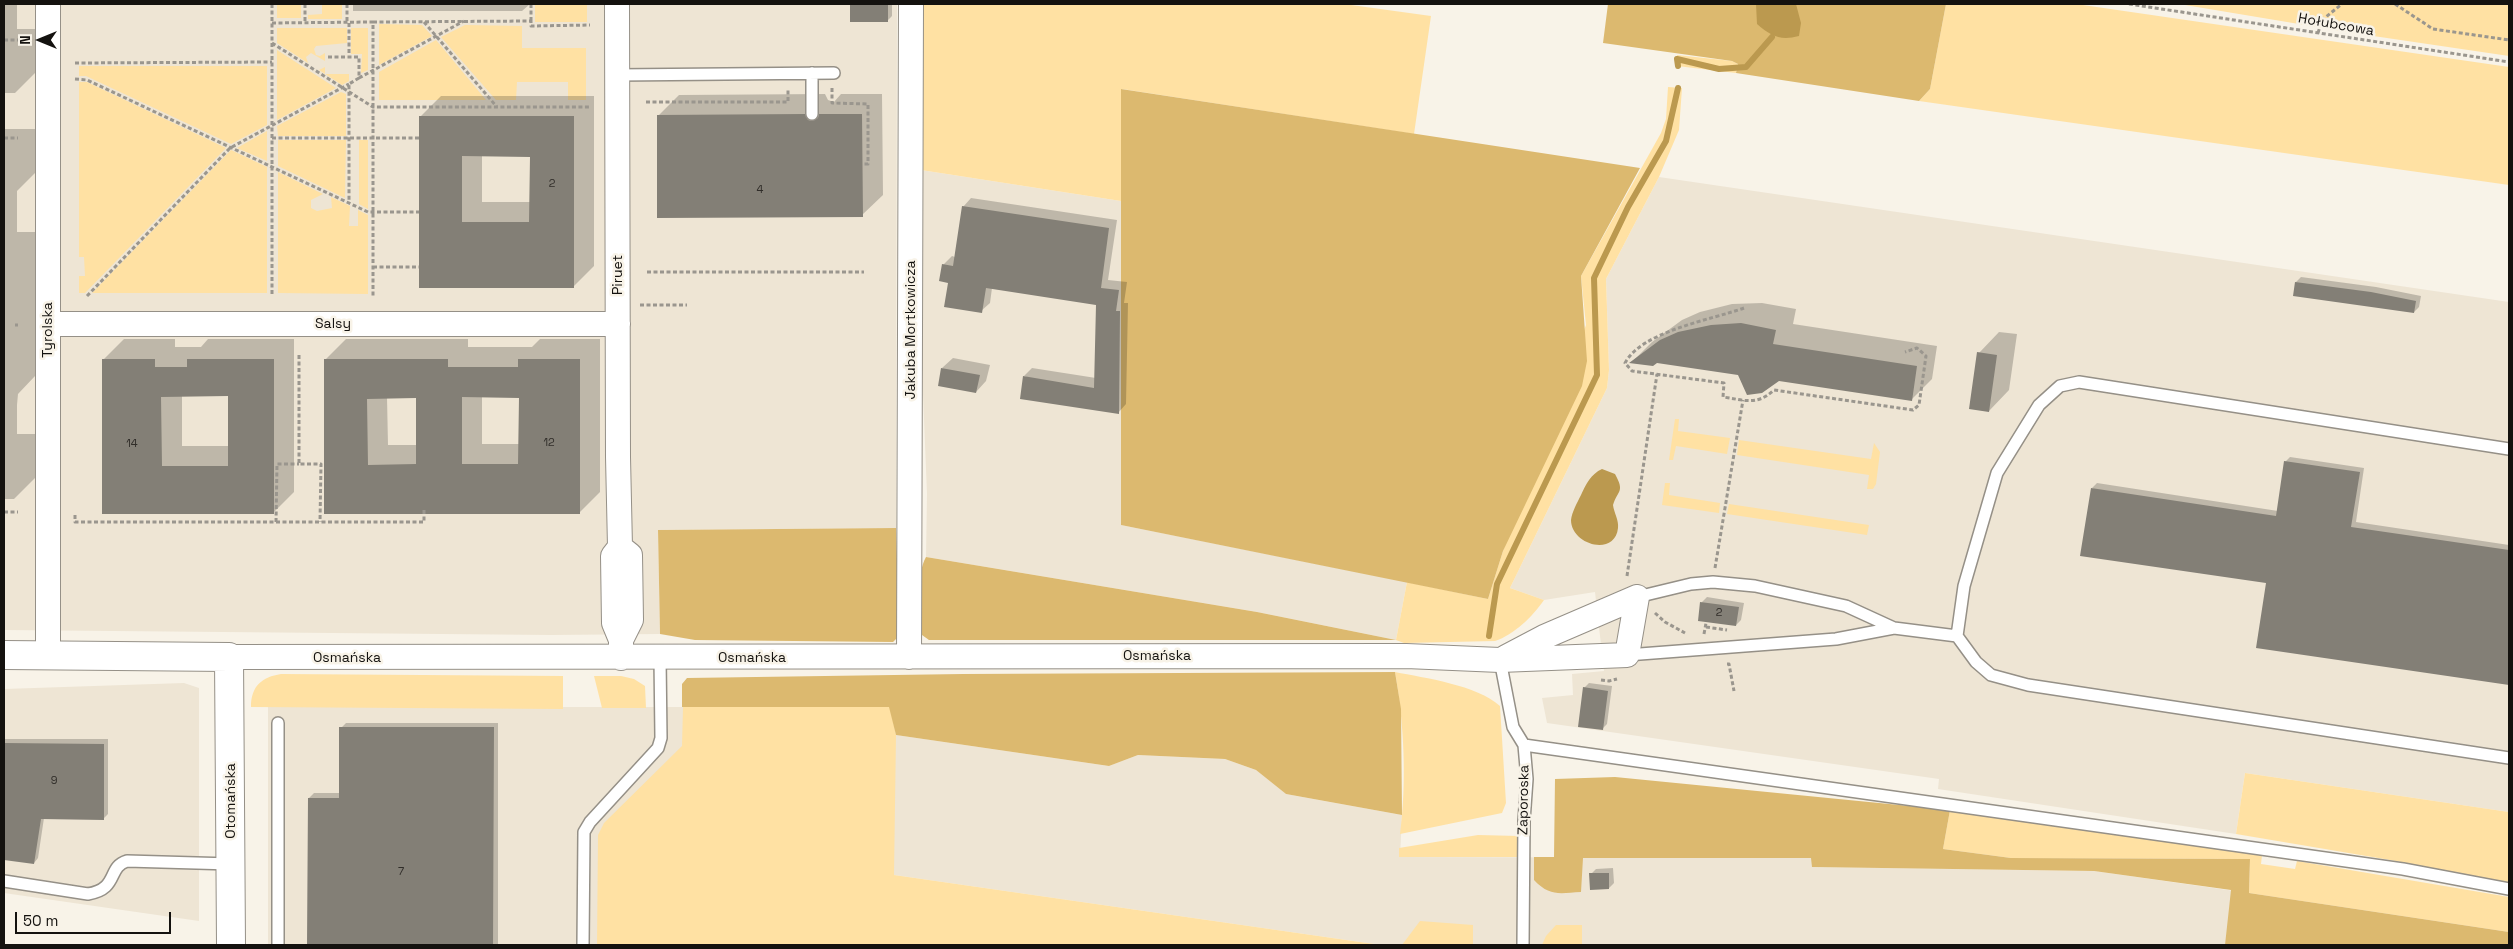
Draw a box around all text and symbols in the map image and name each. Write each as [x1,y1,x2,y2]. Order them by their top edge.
street label: Hołubcowa [2297,10,2375,40]
north arrow [15,15,65,65]
text: N [16,35,34,45]
house number: 2 [549,177,555,191]
house number: 4 [757,183,763,197]
street label: Piruet [610,255,626,295]
street label: Jakuba Mortkowicza [903,261,919,399]
street label: Tyrolska [40,302,56,358]
street label: Salsy [315,316,351,332]
house number: 12 [543,436,555,450]
house number: 14 [126,437,138,451]
house number: 2 [1716,606,1722,620]
street label: Osmańska [1123,648,1191,664]
street label: Osmańska [313,650,381,666]
street label: Osmańska [718,650,786,666]
street label: Otomańska [223,763,239,839]
street label: Zaporoska [1515,765,1533,835]
house number: 9 [51,774,57,788]
house number: 7 [398,865,404,879]
scale bar [18,902,174,934]
text: 50 m [23,911,58,930]

